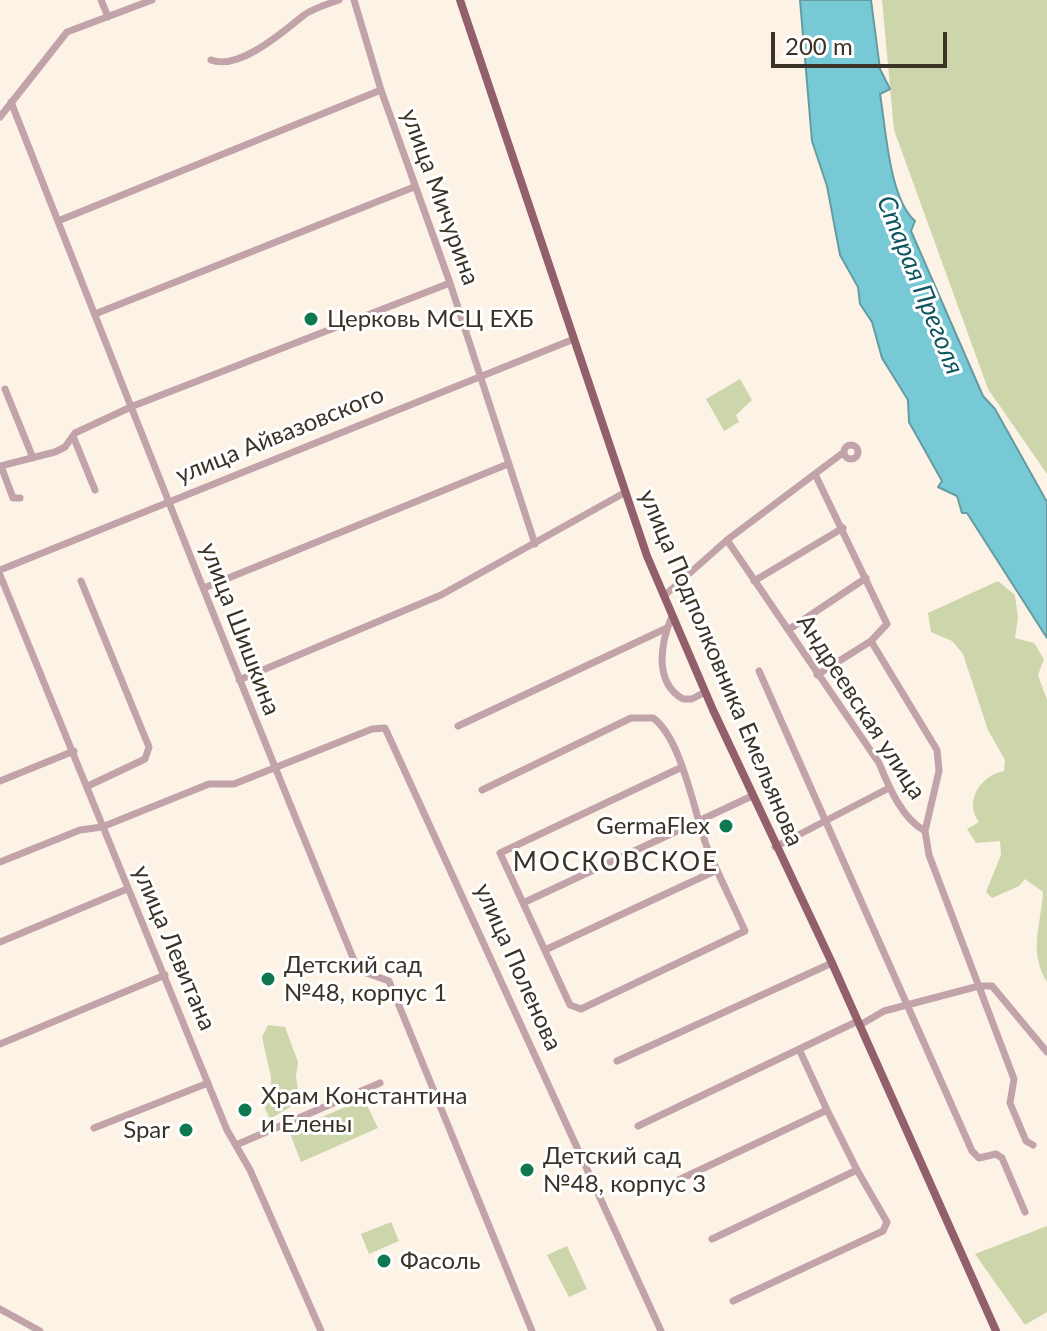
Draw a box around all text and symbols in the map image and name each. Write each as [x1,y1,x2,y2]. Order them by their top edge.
scale bar [775,16,951,66]
text: 200 m [785,31,853,60]
street label: улица Мичурина [395,105,485,289]
water label: Старая Преголя [870,191,970,379]
place label: Церковь МСЦ ЕХБ [327,305,534,333]
marker: Церковь МСЦ ЕХБ [302,310,320,328]
street label: улица Айвазовского [172,380,388,490]
street label: улица Подполковника Емельянова [633,485,809,851]
street label: улица Шишкина [194,539,286,719]
street label: Андреевская улица [791,609,931,805]
place label: GermaFlex [596,812,710,840]
marker: GermaFlex [717,817,735,835]
district label: МОСКОВСКОЕ [513,847,719,879]
street label: улица Левитана [126,861,222,1035]
street label: улица Поленова [468,879,568,1055]
place label: Детский сад №48, корпус 1 [284,951,447,1007]
marker: Детский сад №48, корпус 1 [259,970,277,988]
place label: Храм Константина и Елены [261,1082,467,1138]
marker: Храм Константина и Елены [236,1101,254,1119]
place label: Spar [123,1116,170,1144]
marker: Spar [177,1121,195,1139]
place label: Детский сад №48, корпус 3 [543,1142,706,1198]
marker: Детский сад №48, корпус 3 [518,1161,536,1179]
place label: Фасоль [400,1247,480,1275]
marker: Фасоль [375,1252,393,1270]

